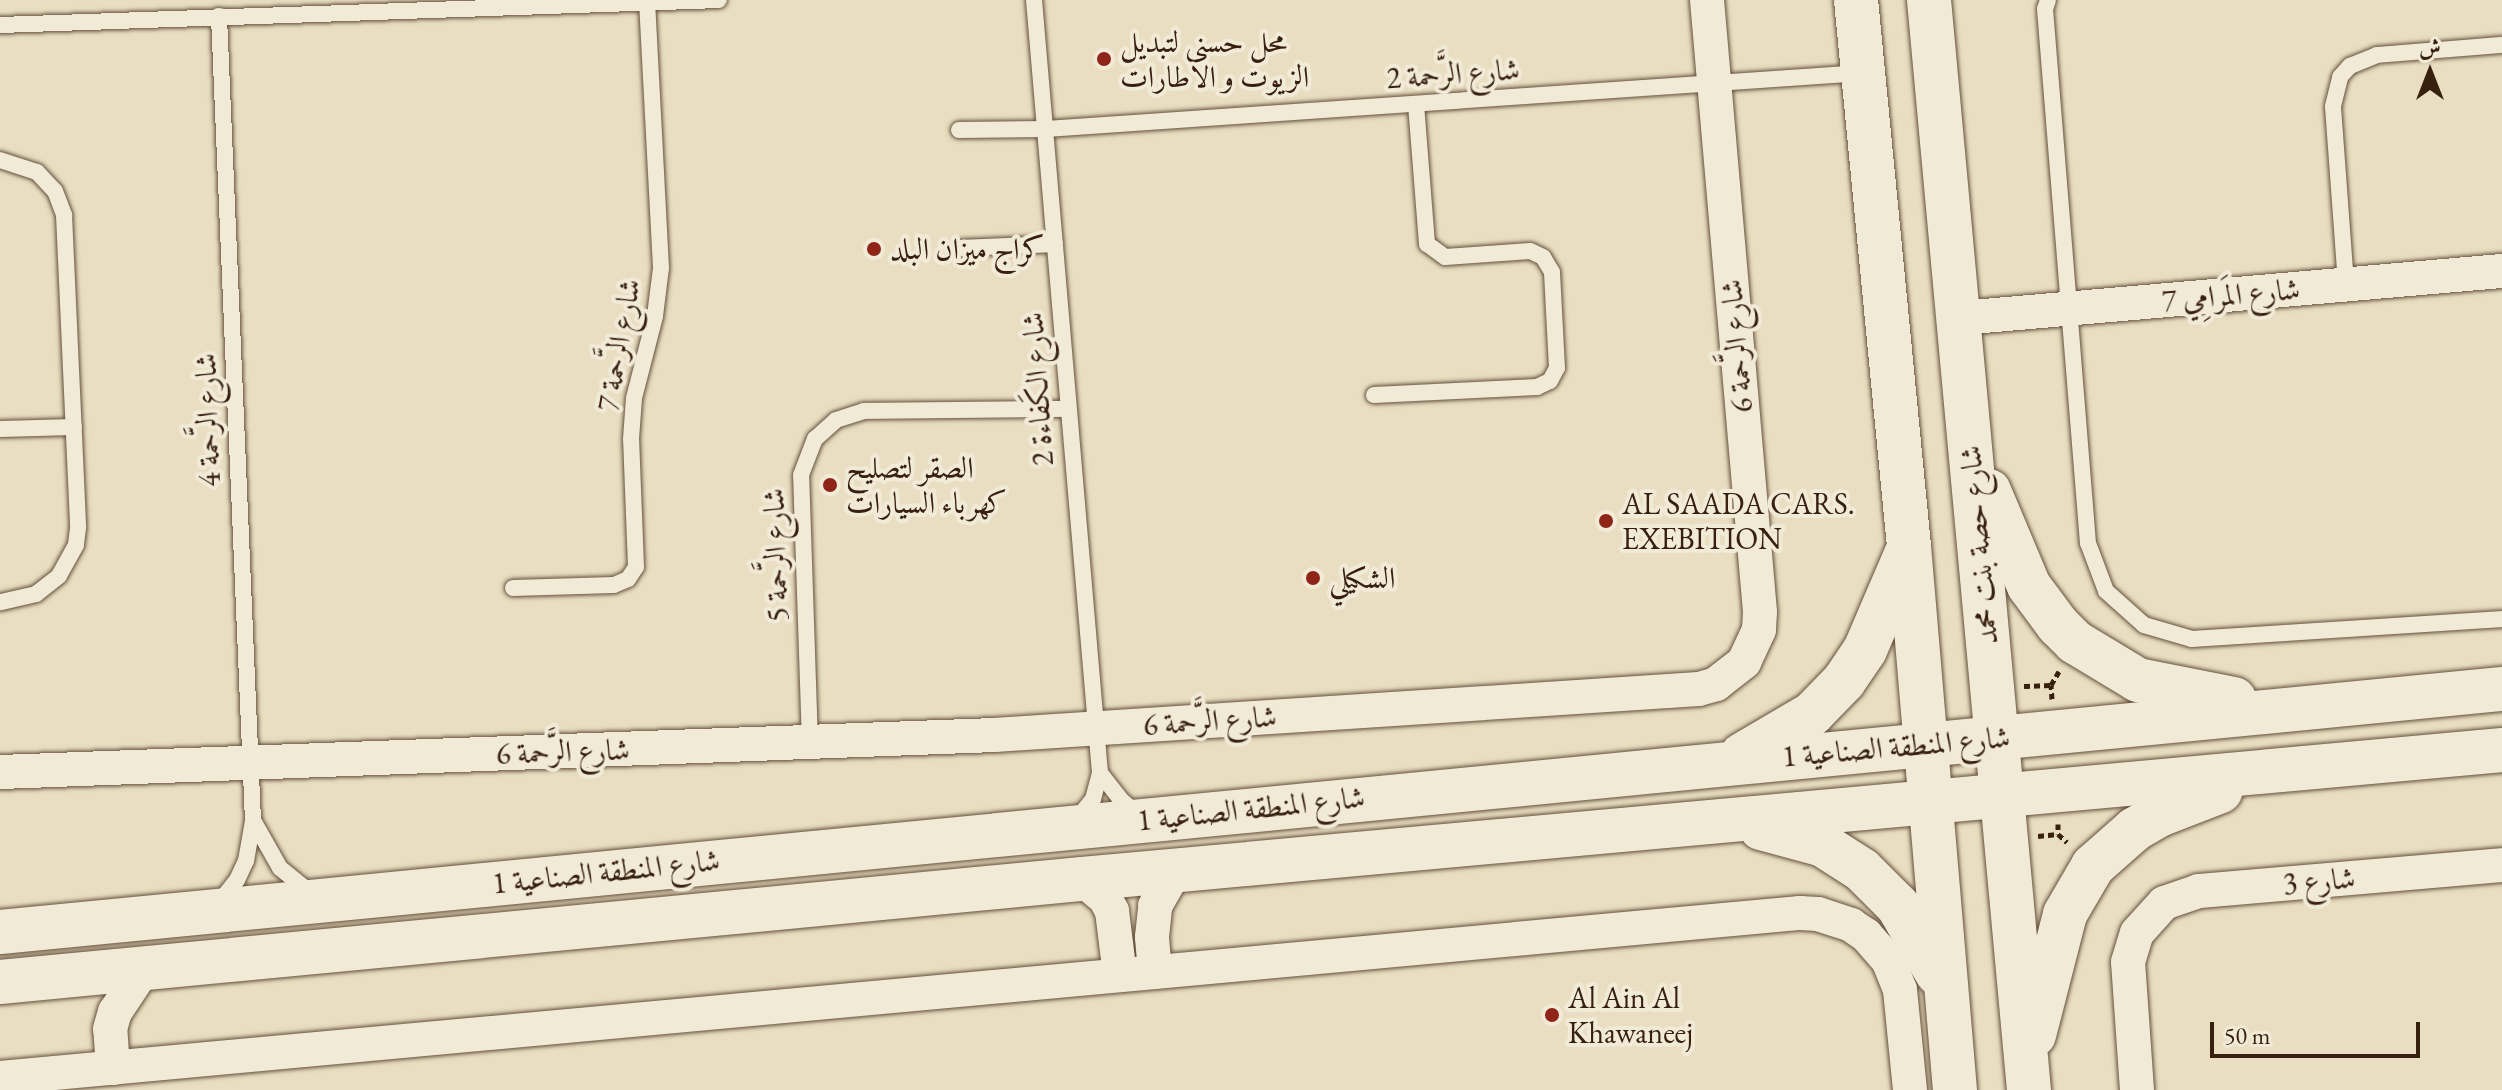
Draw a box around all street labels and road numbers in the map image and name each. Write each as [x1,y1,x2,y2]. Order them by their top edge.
street label: شارع الرَّحمة 2 [1385,51,1521,97]
street label: شارع المَرامِي 7 [2161,271,2301,319]
street label: شارع الرَّحمة 7 [590,276,648,414]
street label: شارع الرَّحمة 6 [1713,278,1761,414]
street label: شارع الكَفاءة 2 [1015,311,1061,467]
street label: شارع الرَّحمة 4 [188,353,228,487]
street label: شارع حصة بنت محمد [1952,444,2006,646]
street label: شارع الرَّحمة 5 [756,488,796,622]
street label: شارع الرَّحمة 6 [1142,698,1278,744]
street label: شارع المنطقة الصناعية 1 [1780,719,2012,775]
street label: شارع الرَّحمة 6 [496,732,630,772]
street label: شارع المنطقة الصناعية 1 [1135,779,1367,839]
street label: شارع المنطقة الصناعية 1 [490,842,722,902]
street label: شارع 3 [2281,860,2357,902]

